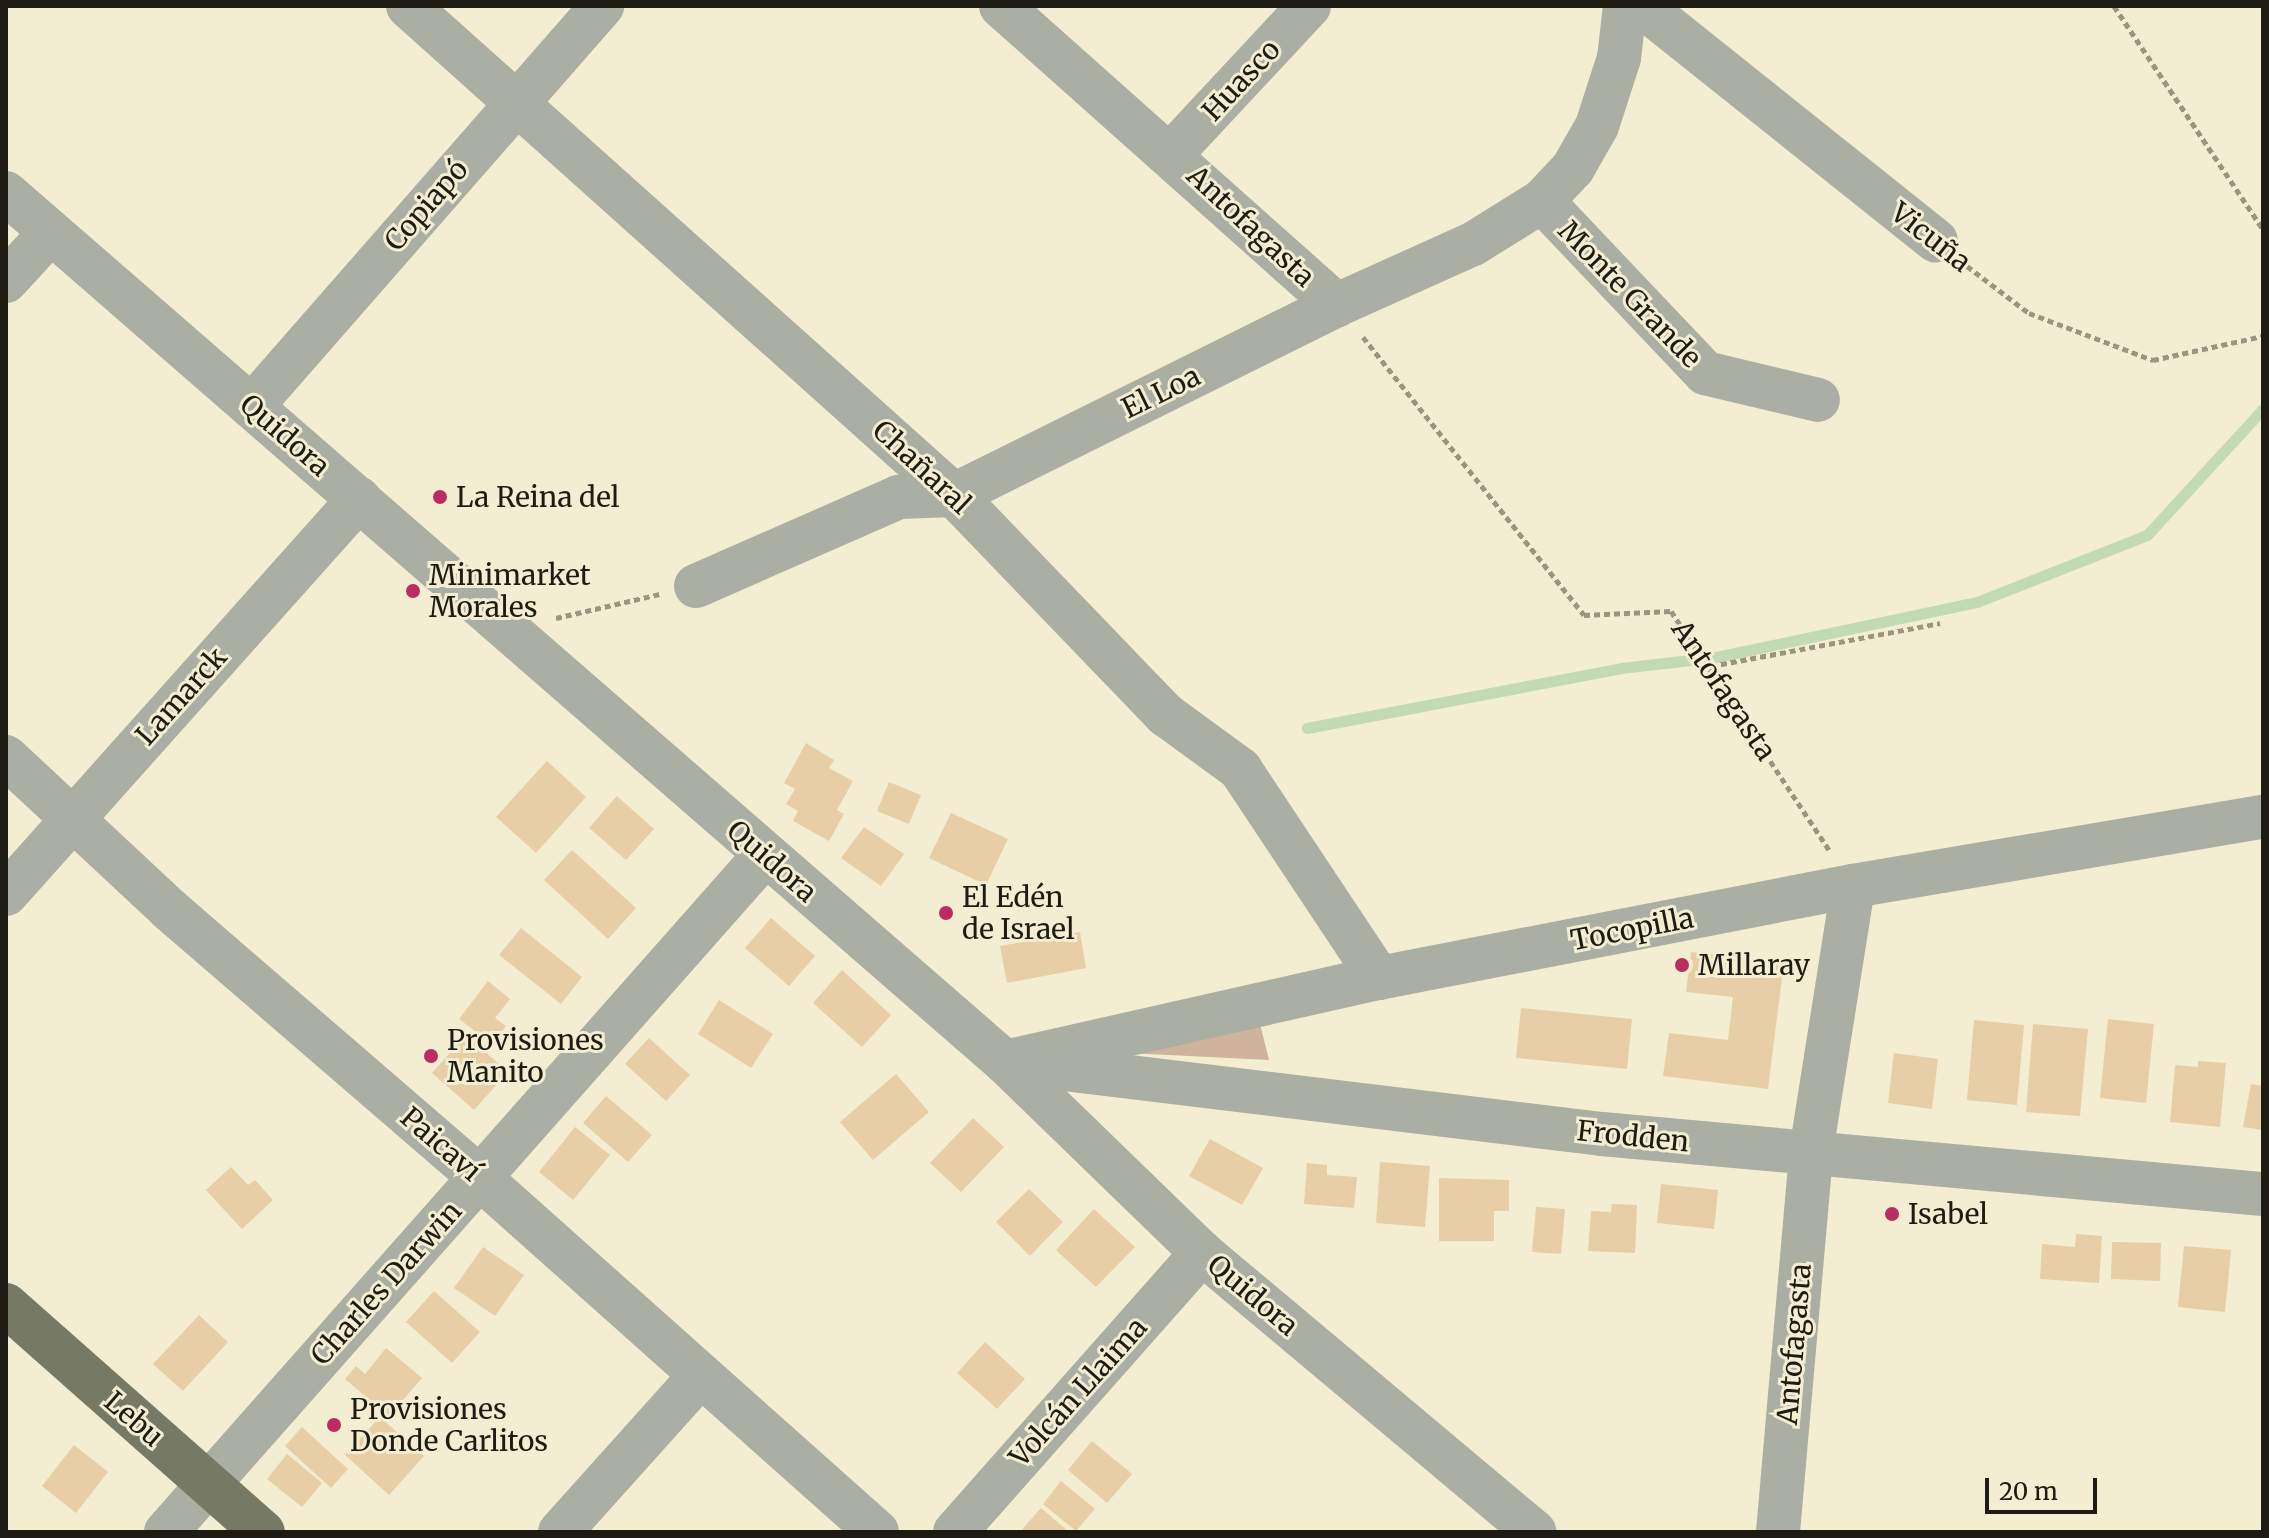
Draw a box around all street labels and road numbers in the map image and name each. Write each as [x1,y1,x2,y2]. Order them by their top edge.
street label: Huasco [1195,33,1287,127]
street label: Copiapó [377,153,475,257]
street label: Antofagasta [1180,158,1322,294]
street label: Vicuña [1884,195,1978,279]
street label: Monte Grande [1552,214,1708,374]
street label: El Loa [1116,359,1206,425]
street label: Quidora [233,387,337,483]
street label: Chañaral [866,413,978,521]
street label: Antofagasta [1665,613,1783,767]
street label: Lamarck [129,640,233,752]
street label: Quidora [720,813,824,909]
street label: Tocopilla [1568,901,1696,957]
street label: Paicaví [394,1100,488,1188]
street label: Frodden [1575,1113,1691,1159]
street label: Charles Darwin [304,1194,468,1372]
street label: Quidora [1201,1248,1305,1342]
street label: Antofagasta [1770,1262,1818,1426]
street label: Volcán Llaima [1002,1311,1154,1473]
street label: Lebu [98,1384,170,1454]

